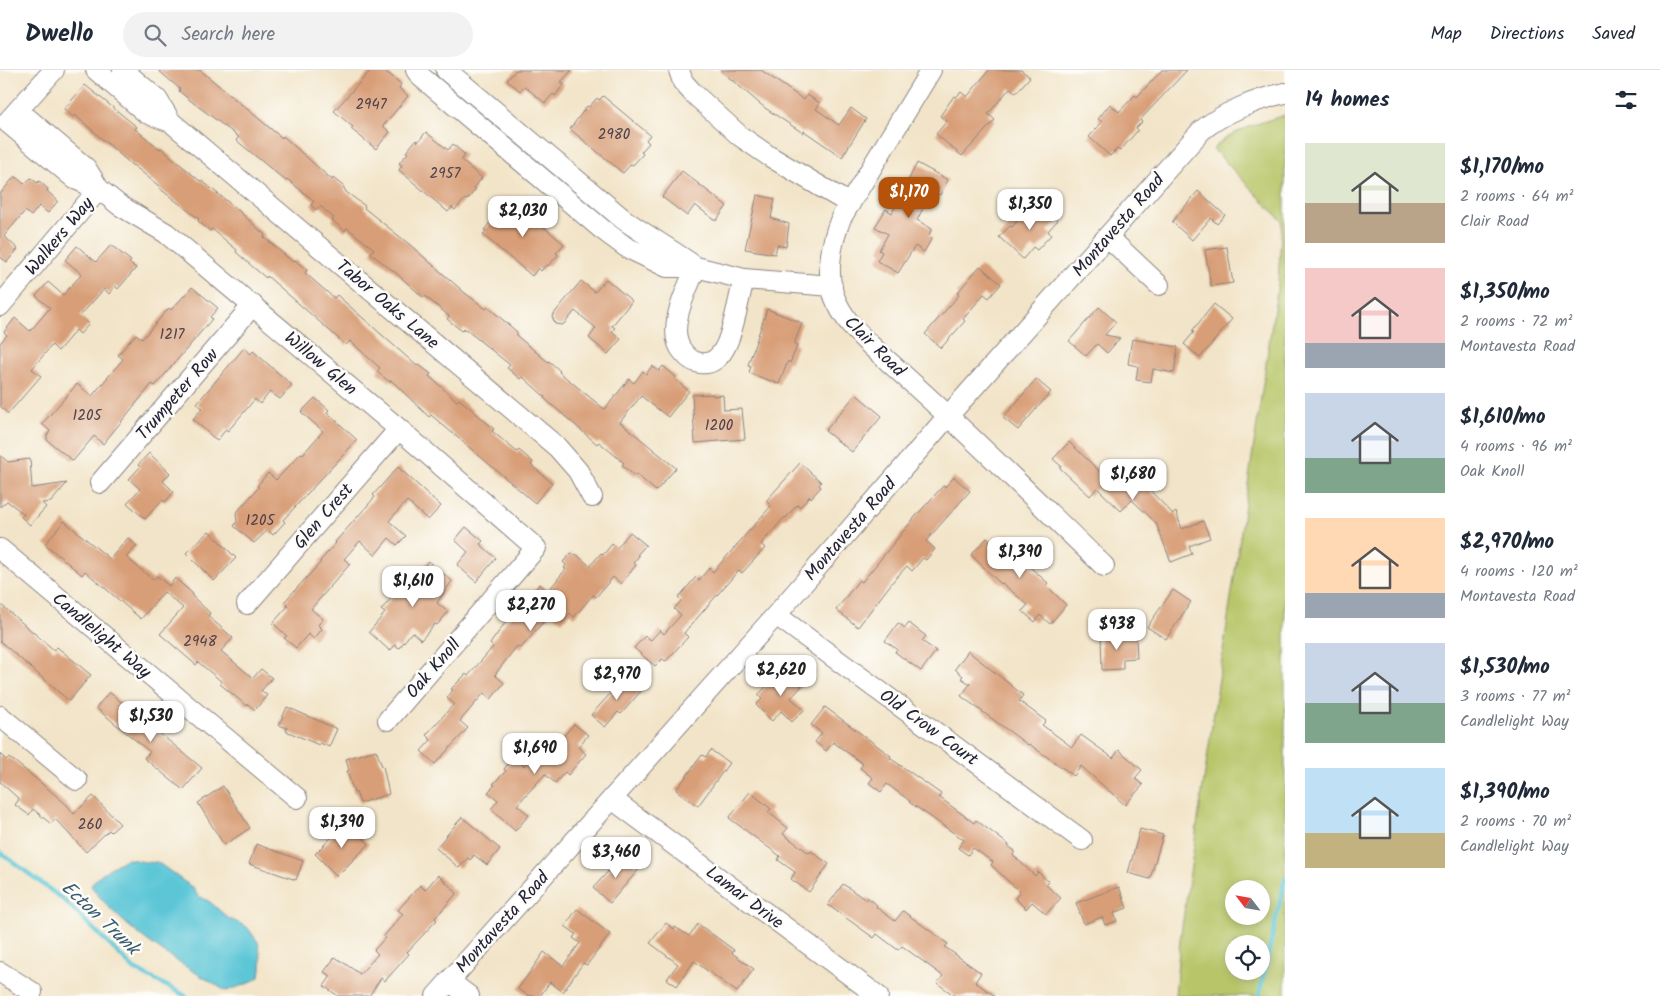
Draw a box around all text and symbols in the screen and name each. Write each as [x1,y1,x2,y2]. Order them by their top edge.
search box [123,12,473,57]
text: Dwello [25,15,93,54]
text: Search here [181,20,275,50]
text: Map [1430,20,1462,49]
text: Directions [1490,20,1564,49]
text: Saved [1592,20,1635,49]
icon: search [141,21,169,49]
text: 14 homes [1305,84,1390,117]
icon: filters [1612,86,1640,114]
house number: 2947 [355,93,388,117]
house number: 2980 [598,123,631,147]
text: $1,170/mo [1460,151,1544,184]
house number: 2957 [429,162,462,186]
icon: home [1345,163,1405,223]
street label: Montavesta Road [1066,167,1173,284]
pin: $1,170 [868,176,950,219]
text: $1,170 [889,180,929,205]
text: 2 rooms · 64 m² [1460,184,1573,209]
pin: $1,350 [989,189,1071,231]
street label: Walkers Way [18,191,102,283]
text: $1,350 [1008,192,1052,217]
pin: $2,030 [482,196,564,238]
text: $2,030 [499,199,547,224]
text: Clair Road [1460,209,1529,234]
street label: Tabor Oaks Lane [329,253,445,357]
text: $1,350/mo [1460,276,1550,309]
icon: home [1345,288,1405,348]
text: 2 rooms · 72 m² [1460,309,1572,334]
street label: Clair Road [836,310,912,385]
house number: 1217 [159,323,186,347]
street label: Willow Glen [277,325,363,403]
text: Montavesta Road [1460,334,1575,359]
street label: Trumpeter Row [130,342,227,448]
text: $1,610/mo [1460,401,1545,434]
house number: 1205 [73,404,102,428]
icon: home [1345,413,1405,473]
house number: 1200 [705,414,734,438]
text: 4 rooms · 96 m² [1460,434,1572,459]
pin: $1,680 [1092,458,1174,501]
text: Oak Knoll [1460,459,1524,484]
text: $1,680 [1111,462,1155,487]
street label: Montavesta Road [798,471,905,588]
street label: Glen Crest [287,477,362,557]
house number: 1205 [246,509,275,533]
text: $2,970/mo [1460,526,1554,559]
pin: $1,390 [979,536,1061,579]
icon: home [1345,538,1405,598]
text: $1,390 [998,540,1042,565]
text: 4 rooms · 120 m² [1460,559,1578,584]
pin: $1,610 [372,566,454,608]
text: $1,610 [393,569,433,594]
text: Montavesta Road [1460,584,1575,609]
street label: Candlelight Way [45,586,158,687]
pin: $2,270 [490,590,572,632]
text: $2,270 [507,593,555,618]
pin: $938 [1087,608,1147,651]
text: $938 [1099,612,1135,637]
house number: 2948 [183,630,218,654]
street label: Oak Knoll [399,632,469,706]
text: $1,530/mo [1460,651,1550,684]
pin: $2,620 [740,654,822,697]
pin: $2,970 [576,658,658,701]
text: $2,620 [756,658,806,683]
text: $2,970 [594,662,640,687]
icon: home [1345,663,1405,723]
street label: Old Crow Court [873,682,985,775]
text: 3 rooms · 77 m² [1460,684,1570,709]
pin: $1,530 [110,700,192,743]
text: $1,530 [129,704,173,729]
text: Candlelight Way [1460,709,1569,734]
pin: $1,690 [494,732,576,775]
text: $1,690 [513,736,557,761]
text: $1,390/mo [1460,776,1550,809]
icon: home [1345,788,1405,848]
pin: $1,390 [301,806,383,849]
text: 2 rooms · 70 m² [1460,809,1571,834]
text: $1,390 [320,810,364,835]
house number: 260 [78,813,103,837]
text: Candlelight Way [1460,834,1569,859]
pin: $3,460 [575,836,657,879]
text: $3,460 [592,840,640,865]
street label: Lamar Drive [699,859,789,937]
street label: Montavesta Road [449,864,558,981]
water label: Ecton Trunk [54,874,148,965]
north arrow [1225,880,1270,925]
map controls [1225,880,1270,980]
button: locate [1225,935,1270,980]

